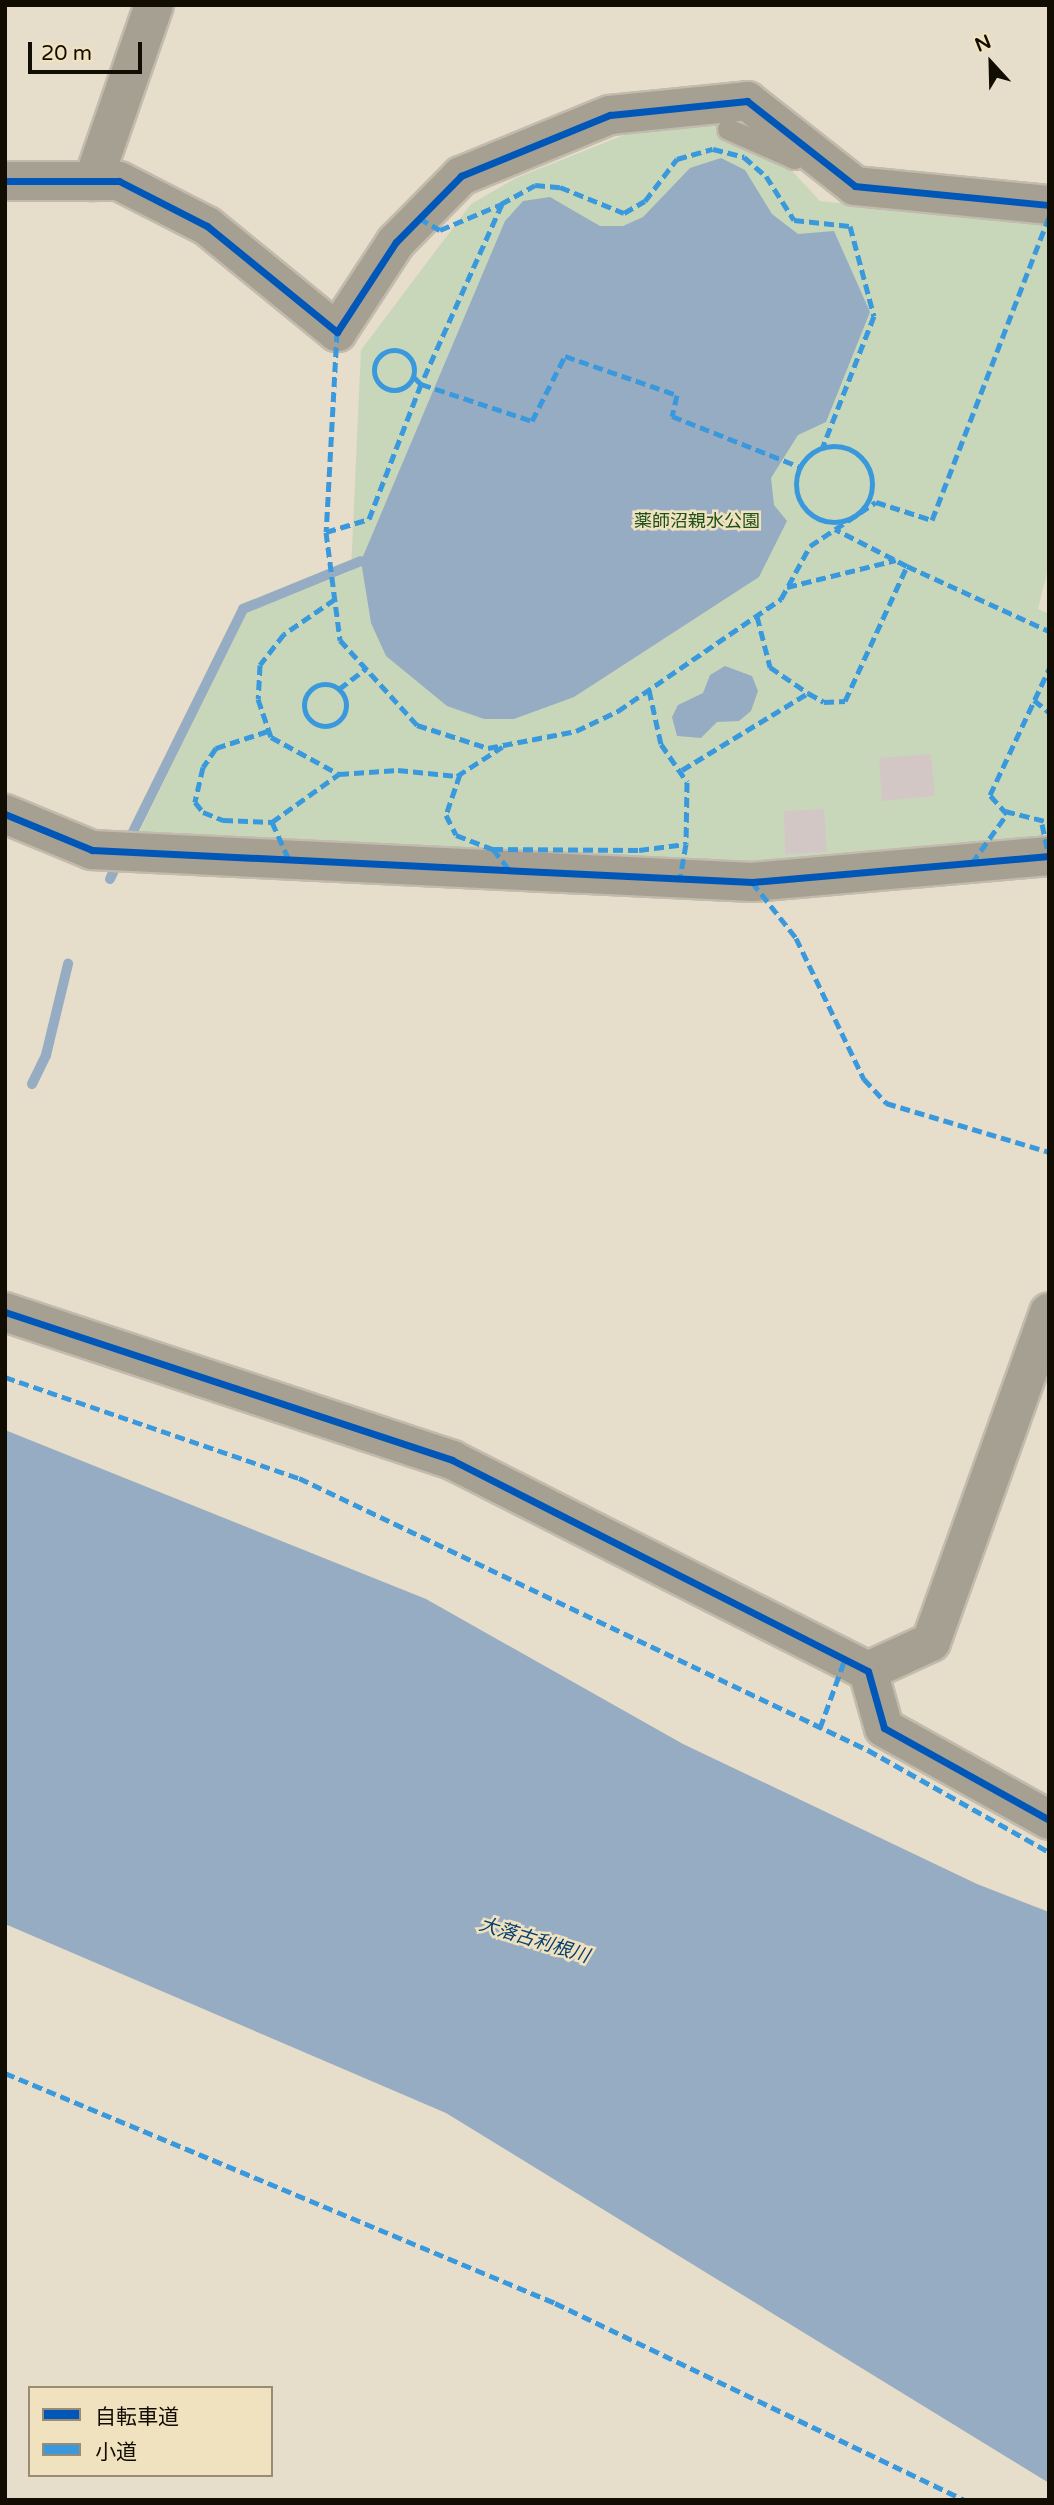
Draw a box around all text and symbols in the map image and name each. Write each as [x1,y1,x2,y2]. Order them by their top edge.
scale bar [32,28,145,72]
north arrow [956,28,1026,98]
text: N [972,30,994,57]
text: 20 m [41,41,92,66]
park label: 薬師沼親水公園 [634,510,760,532]
water label: 大落古利根川 [476,1913,592,1969]
legend [28,2386,273,2477]
text: 自転車道 [95,2405,179,2430]
text: 小道 [95,2440,137,2465]

